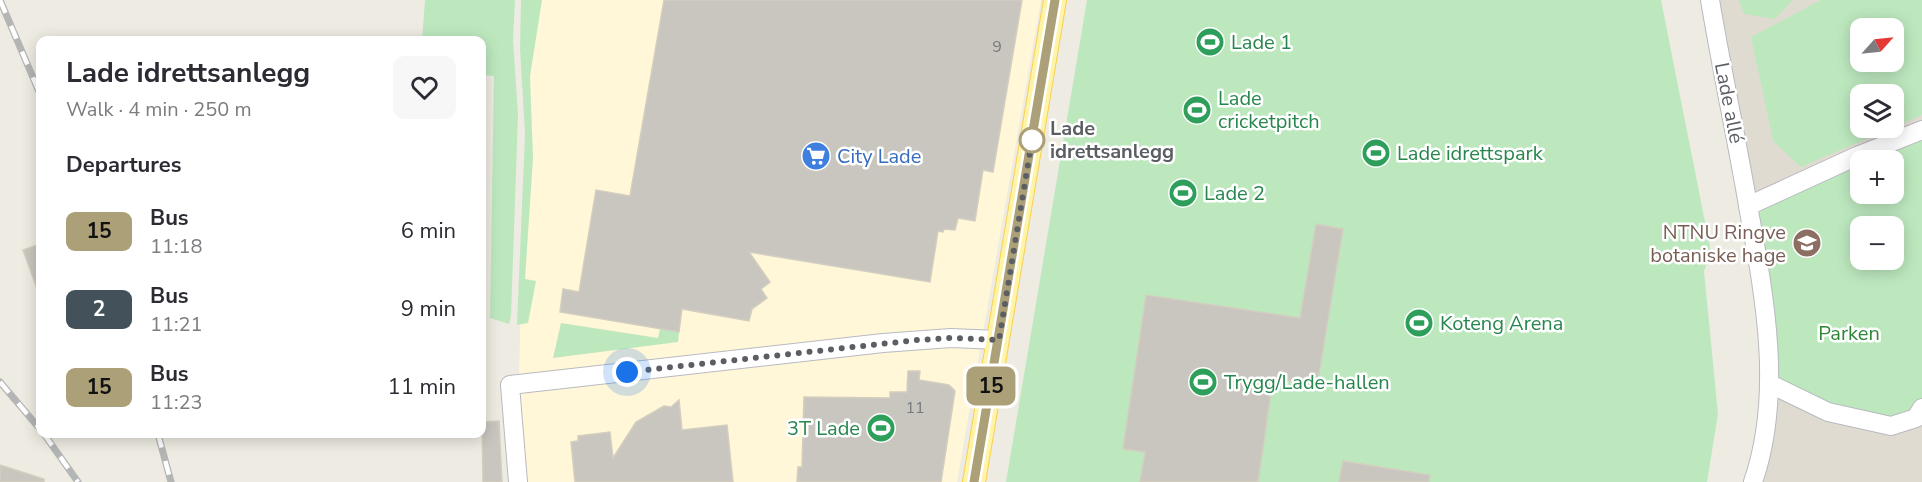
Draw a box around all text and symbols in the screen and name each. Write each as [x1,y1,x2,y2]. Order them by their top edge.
north arrow [1850,18,1904,72]
map controls [1850,18,1904,270]
sports icon: Lade 1 [1194,26,1226,58]
place label: Lade 1 [1231,29,1292,56]
house number: 9 [992,36,1002,58]
text: Lade idrettsanlegg [66,54,310,92]
button: heart [393,56,456,119]
street label: Lade allé [1708,60,1750,146]
button: layers [1850,84,1904,138]
place label: Lade cricketpitch [1218,85,1320,135]
sports icon: Lade cricketpitch [1181,94,1213,126]
text: Walk · 4 min · 250 m [66,96,252,123]
place label: Lade idrettsanlegg [1050,115,1174,165]
marker: Lade idrettsanlegg [1019,127,1045,153]
sports icon: Lade idrettspark [1360,137,1392,169]
supermarket icon: City Lade [800,140,832,172]
place label: Lade idrettspark [1397,140,1544,167]
place label: City Lade [837,143,921,170]
text: Departures [66,150,181,180]
button: + [1850,150,1904,204]
sports icon: Lade 2 [1167,177,1199,209]
place label: Lade 2 [1204,180,1265,207]
text: Bus [150,203,189,233]
text: 6 min [401,216,456,246]
button: − [1850,216,1904,270]
text: 15 [86,217,112,245]
place label: NTNU Ringve botaniske hage [1650,219,1786,269]
school or university icon: NTNU Ringve botaniske hage [1791,227,1823,259]
text: 11:18 [150,233,203,260]
text: Bus [150,281,189,311]
text: 9 min [401,294,456,324]
text: 2 [93,295,105,323]
sports icon: Koteng Arena [1403,307,1435,339]
place label: Koteng Arena [1440,310,1563,337]
text: 11:21 [150,311,203,338]
park label: Parken [1818,320,1880,347]
your location [612,357,642,387]
text: Bus [150,359,189,389]
line badge: 15 [964,366,1018,406]
sports icon: Trygg/Lade-hallen [1187,366,1219,398]
place label: Trygg/Lade-hallen [1224,369,1390,396]
text: 11 min [388,372,456,402]
text: 15 [978,372,1004,400]
text: 15 [86,373,112,401]
text: 11:23 [150,389,203,416]
house number: 11 [905,397,925,419]
sports icon: 3T Lade [865,412,897,444]
place label: 3T Lade [787,415,860,442]

